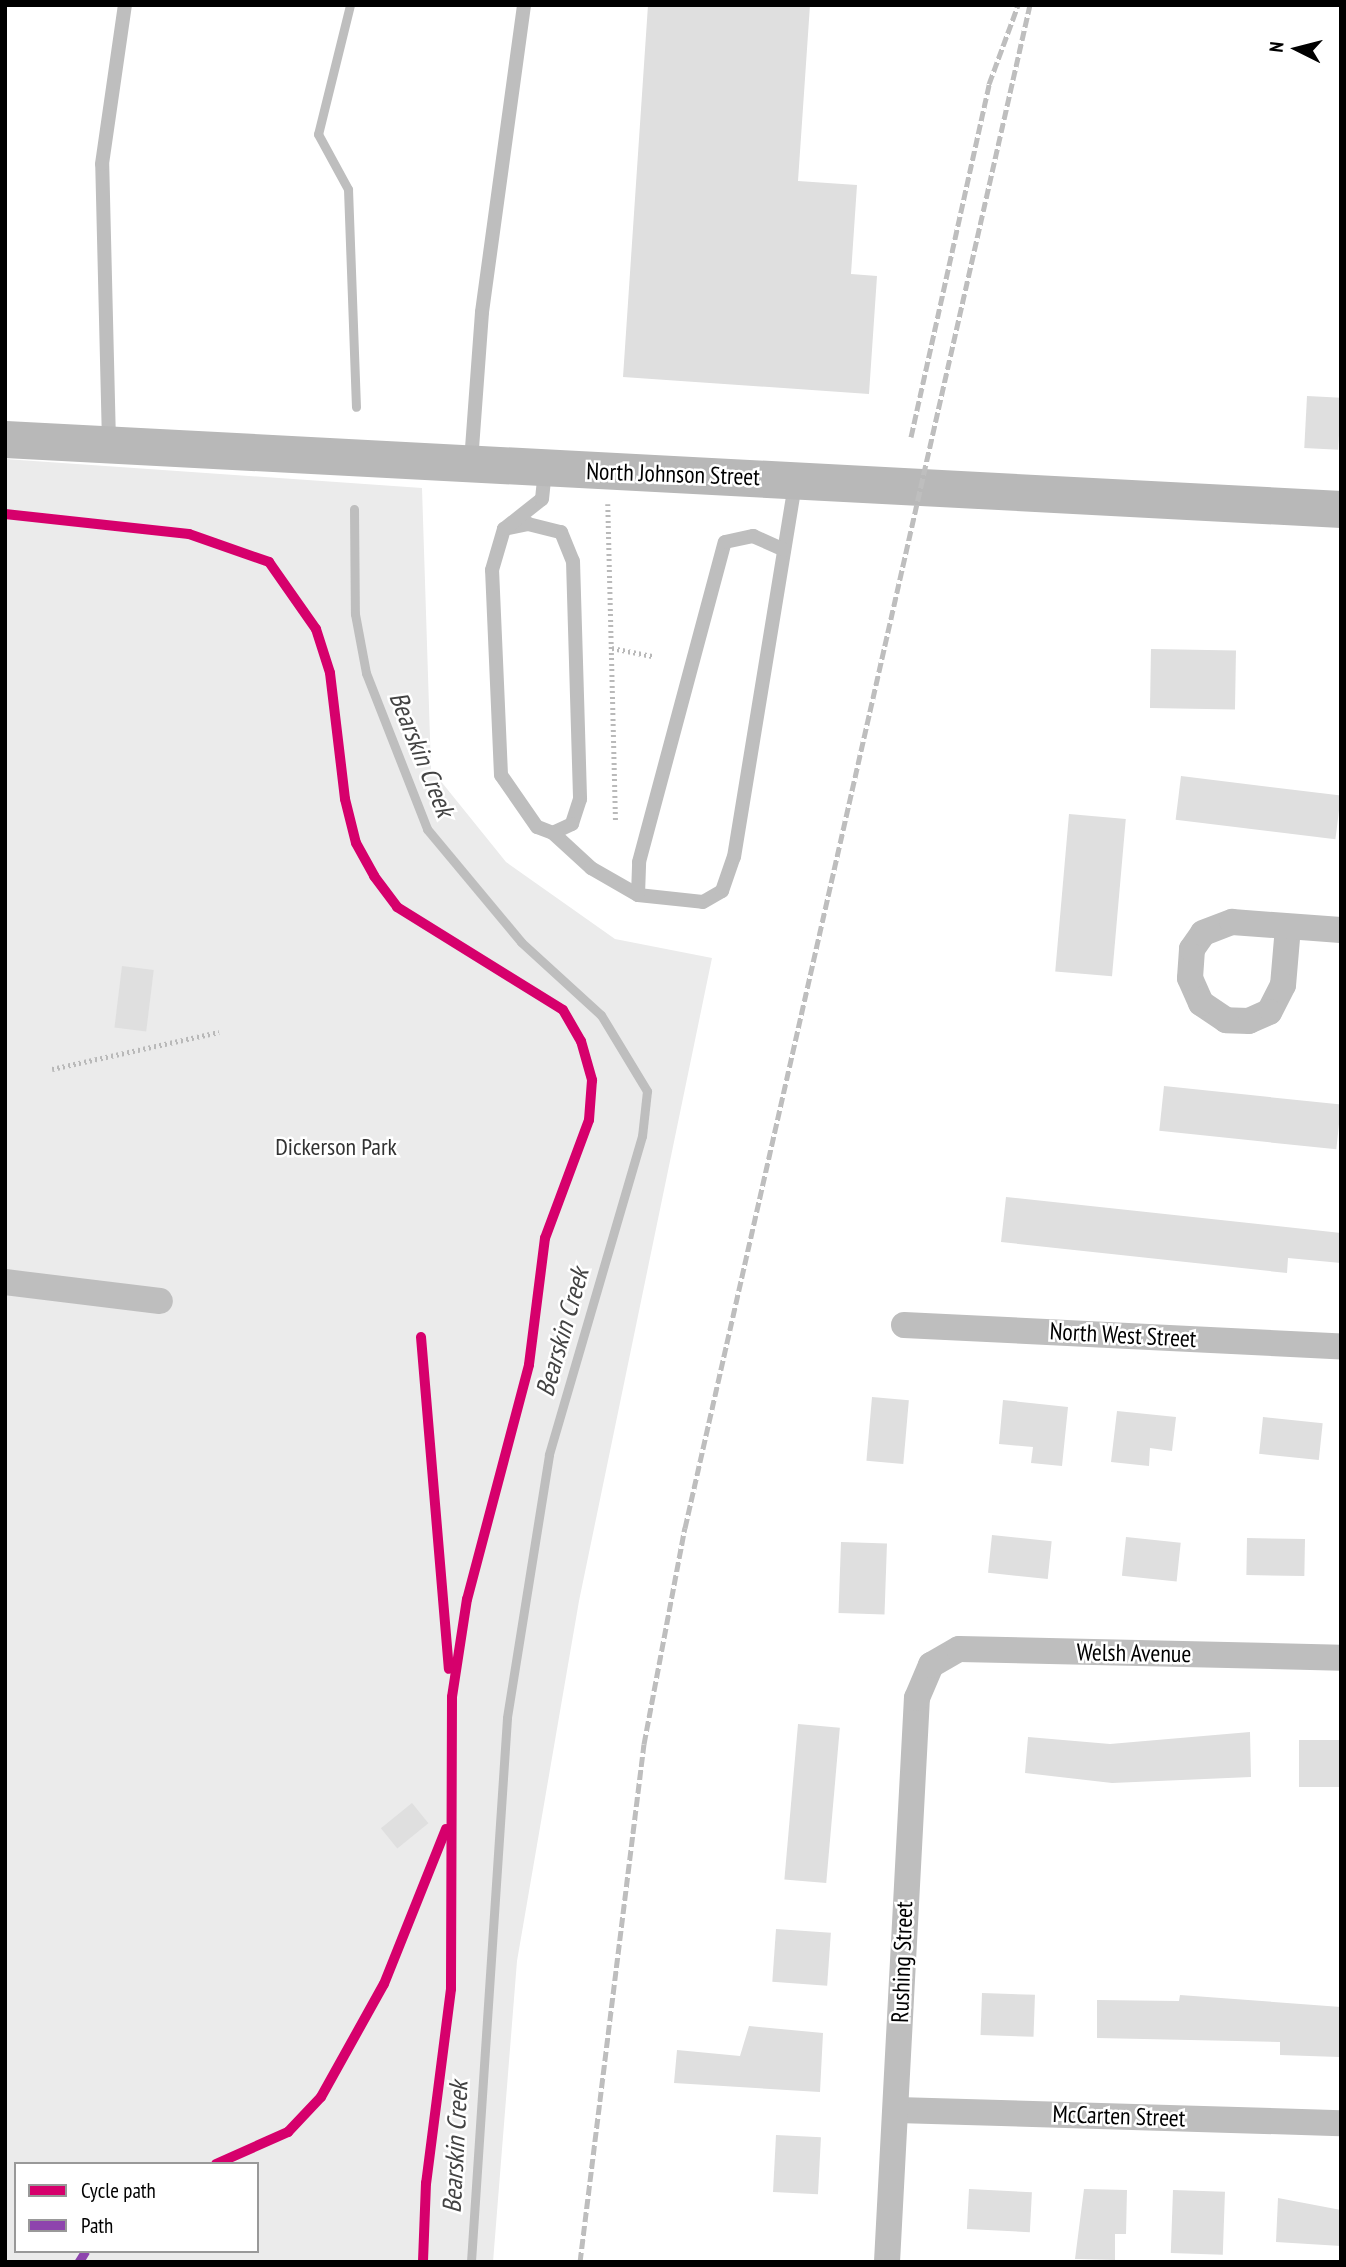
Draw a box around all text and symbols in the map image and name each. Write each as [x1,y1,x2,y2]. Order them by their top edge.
north arrow [1262,14,1332,84]
text: N [1264,40,1289,53]
street label: North Johnson Street [586,457,760,491]
water label: Bearskin Creek [383,687,461,821]
park label: Dickerson Park [275,1133,397,1161]
water label: Bearskin Creek [529,1264,595,1400]
street label: North West Street [1049,1317,1197,1353]
street label: Welsh Avenue [1076,1638,1192,1668]
street label: Rushing Street [885,1901,919,2023]
water label: Bearskin Creek [436,2080,474,2214]
street label: McCarten Street [1052,2099,1186,2133]
legend [14,2162,259,2253]
text: Cycle path [81,2177,156,2204]
text: Path [81,2212,113,2239]

